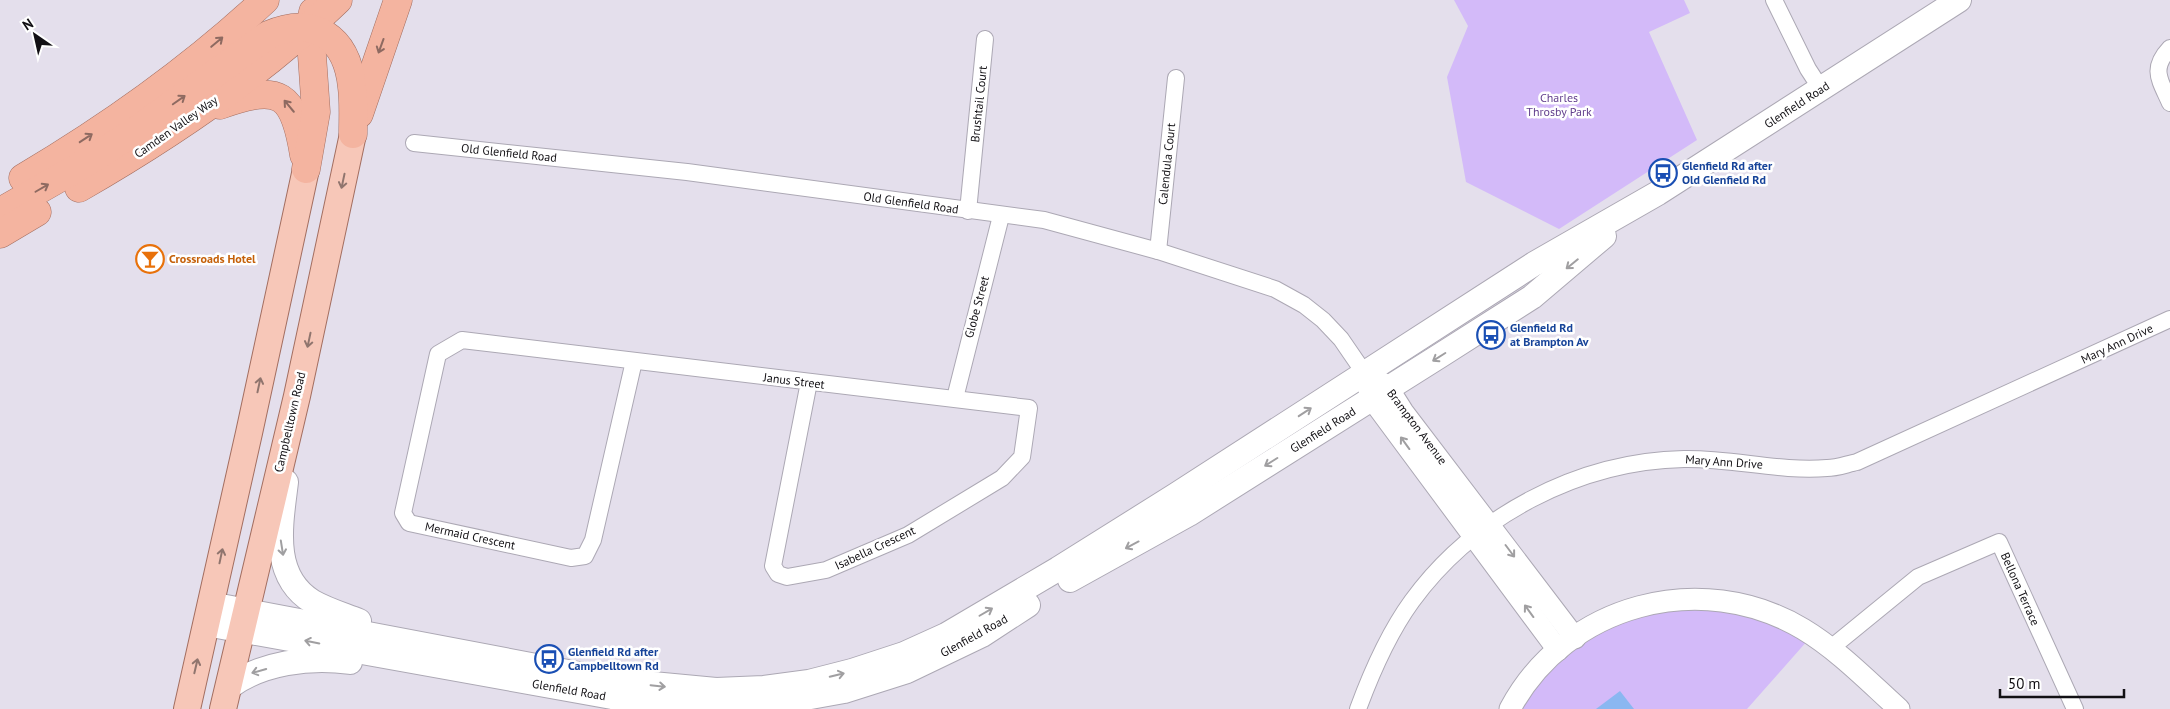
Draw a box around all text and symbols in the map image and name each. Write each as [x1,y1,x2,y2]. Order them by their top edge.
north arrow [10,10,60,60]
text: N [19,14,37,34]
one-way arrow [210,37,223,48]
one-way arrow [376,37,385,53]
street label: Brushtail Court [967,65,990,143]
street label: Glenfield Road [1761,78,1832,131]
park label: Charles Throsby Park [1526,90,1592,119]
street label: Camden Valley Way [131,92,221,161]
one-way arrow [172,95,186,105]
one-way arrow [283,100,294,113]
street label: Calendula Court [1155,122,1178,206]
one-way arrow [79,133,93,143]
street label: Old Glenfield Road [461,140,558,165]
bus stop icon: Glenfield Rd after Old Glenfield Rd [1648,158,1678,188]
place label: Glenfield Rd after Old Glenfield Rd [1682,158,1773,187]
one-way arrow [337,173,347,189]
one-way arrow [35,183,50,193]
street label: Old Glenfield Road [862,188,960,217]
bar icon: Crossroads Hotel [135,244,165,274]
place label: Crossroads Hotel [169,251,256,266]
one-way arrow [1565,259,1578,270]
street label: Globe Street [961,274,992,340]
bus stop icon: Glenfield Rd at Brampton Av [1476,320,1506,350]
place label: Glenfield Rd at Brampton Av [1510,320,1589,349]
street label: Mary Ann Drive [2078,320,2155,367]
one-way arrow [304,332,313,348]
one-way arrow [1432,352,1446,362]
street label: Janus Street [762,369,825,392]
street label: Campbelltown Road [271,370,308,474]
one-way arrow [255,378,265,394]
street label: Brampton Avenue [1384,386,1451,467]
street label: Glenfield Road [1287,403,1358,456]
one-way arrow [1298,407,1312,417]
one-way arrow [1399,437,1410,450]
street label: Mary Ann Drive [1685,451,1763,472]
one-way arrow [1265,458,1279,468]
street label: Mermaid Crescent [424,519,517,552]
street label: Isabella Crescent [832,522,917,573]
one-way arrow [277,540,287,556]
one-way arrow [1124,540,1139,550]
one-way arrow [1504,544,1515,557]
one-way arrow [217,549,226,565]
street label: Bellona Terrace [1998,550,2043,628]
one-way arrow [1523,605,1534,618]
one-way arrow [978,607,993,617]
street label: Glenfield Road [937,611,1010,660]
one-way arrow [304,637,320,647]
bus stop icon: Glenfield Rd after Campbelltown Rd [534,644,564,674]
place label: Glenfield Rd after Campbelltown Rd [568,644,659,673]
one-way arrow [192,659,202,675]
one-way arrow [251,666,267,676]
scale bar [2000,666,2124,698]
one-way arrow [828,670,844,679]
text: 50 m [2008,674,2041,693]
street label: Glenfield Road [531,676,607,703]
one-way arrow [650,681,666,691]

